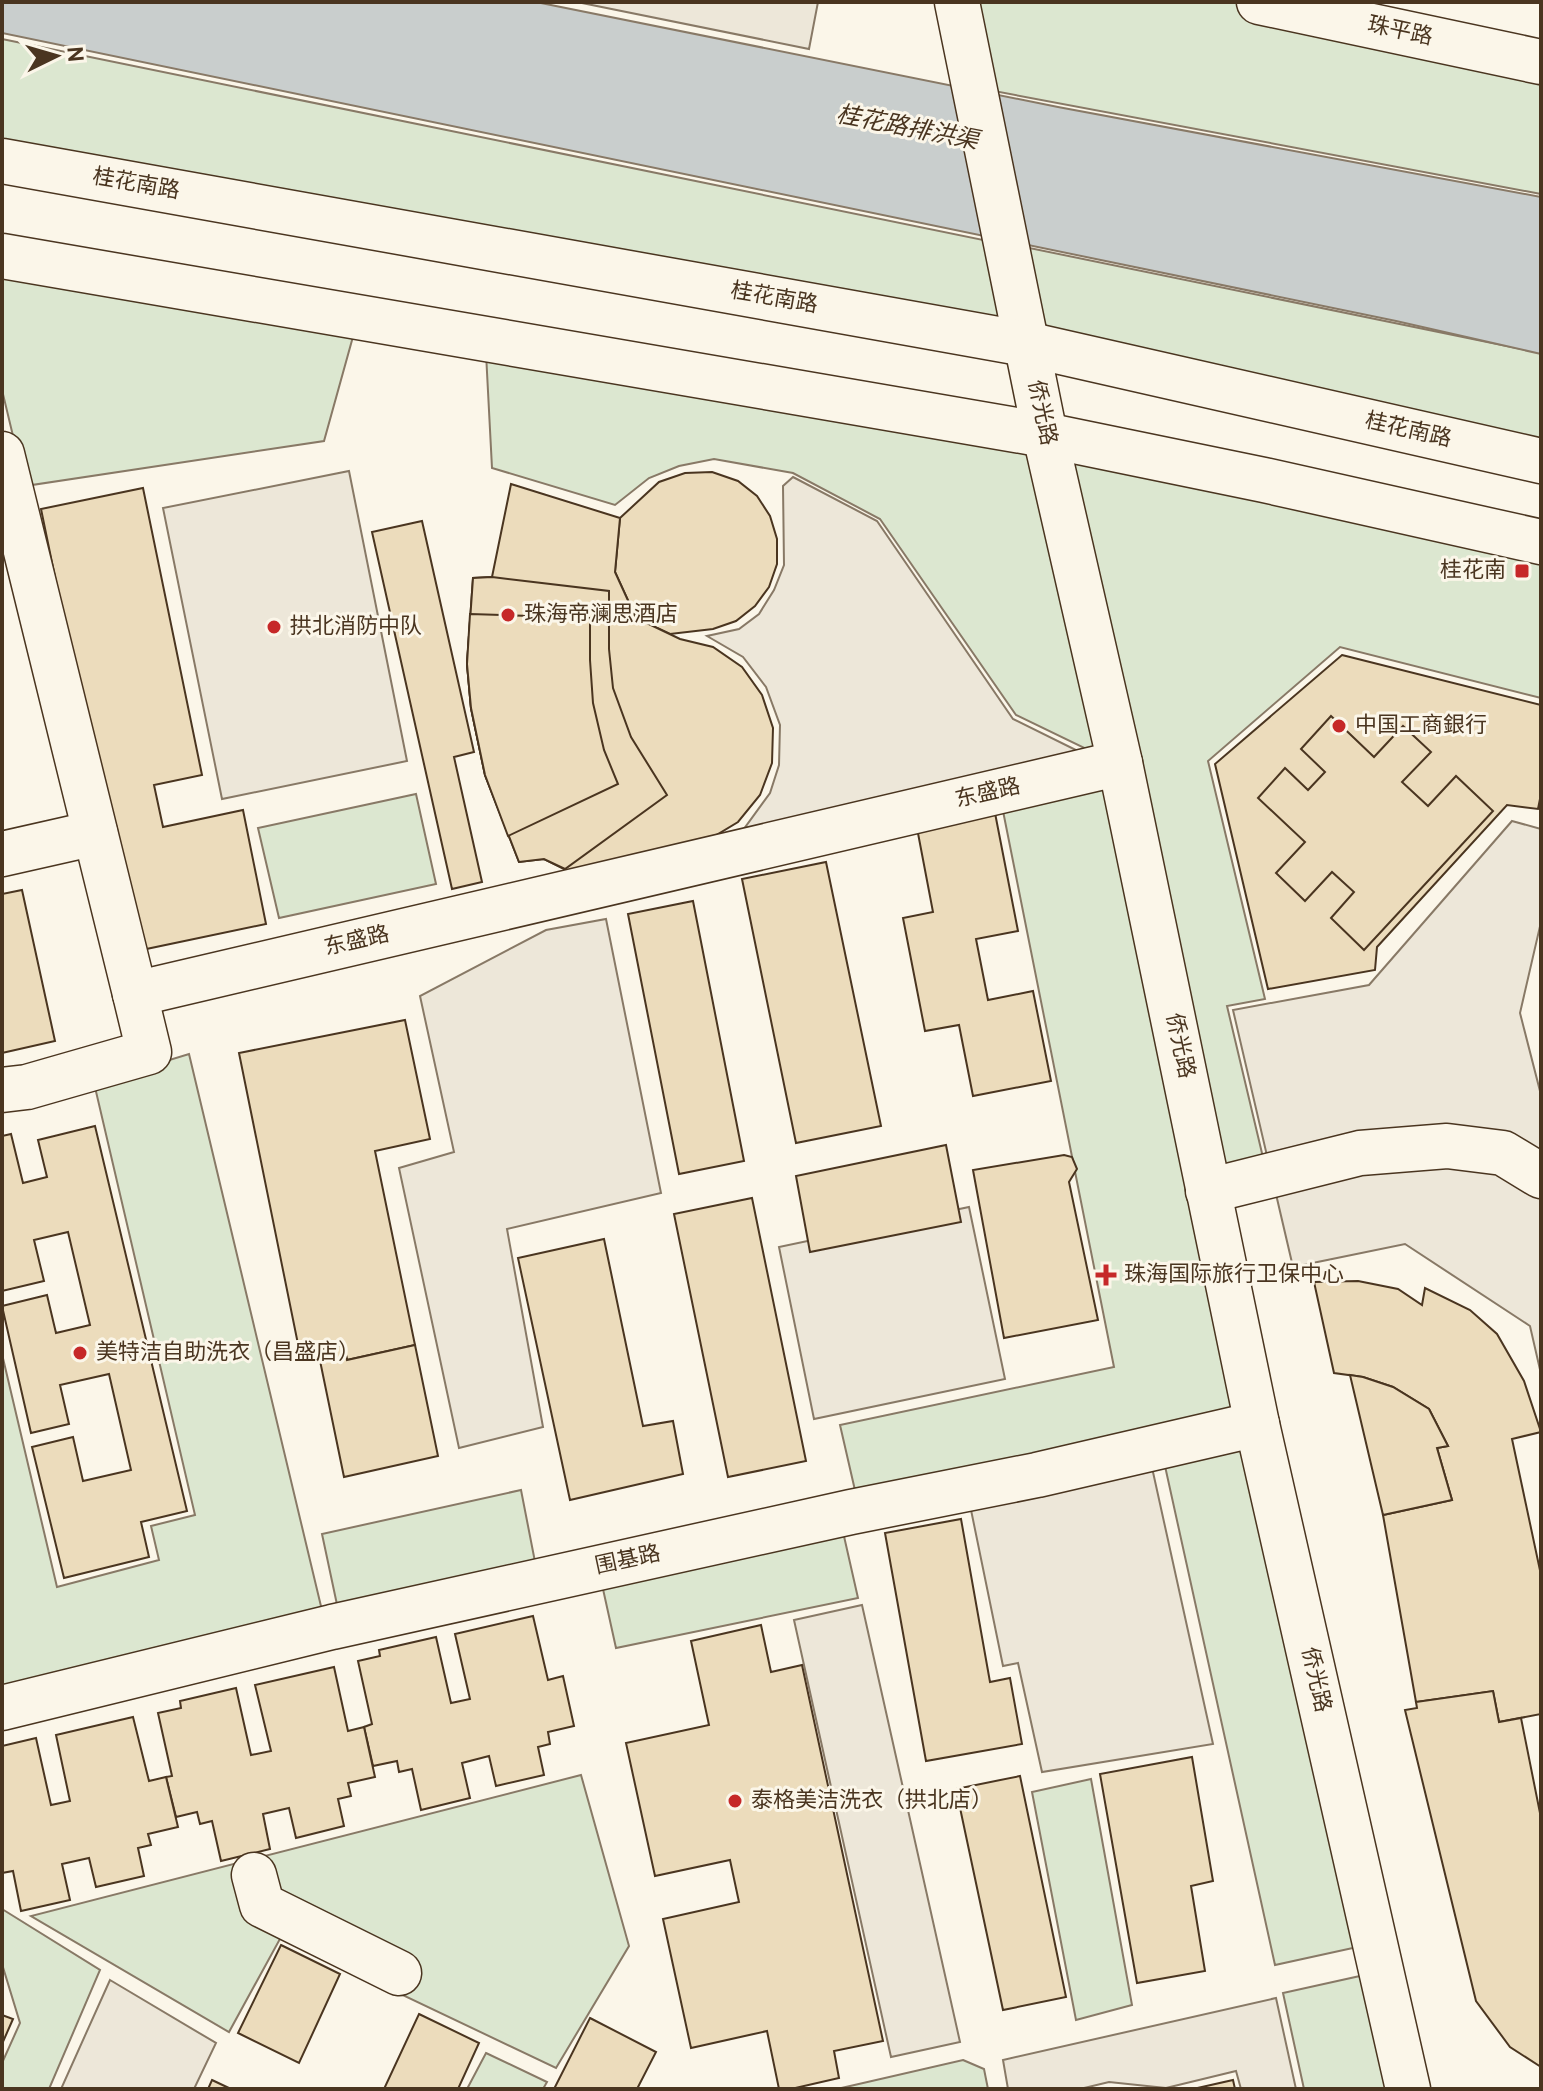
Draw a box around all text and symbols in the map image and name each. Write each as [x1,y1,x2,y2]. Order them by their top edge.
street label: 珠平路 [1365,12,1435,52]
north arrow [16,16,96,96]
text: N [59,45,88,64]
water label: 桂花路排洪渠 [833,101,983,158]
street label: 桂花南路 [90,164,182,206]
street label: 桂花南路 [728,278,820,320]
street label: 侨光路 [1021,378,1061,448]
street label: 桂花南路 [1362,408,1454,454]
place label: 桂花南 [1440,558,1506,585]
marker: 桂花南 [1513,562,1531,580]
place label: 珠海帝澜思酒店 [524,602,678,629]
marker: 珠海帝澜思酒店 [499,606,517,624]
place label: 拱北消防中队 [290,614,422,641]
marker: 拱北消防中队 [265,618,283,636]
place label: 中国工商銀行 [1355,713,1487,740]
marker: 中国工商銀行 [1330,717,1348,735]
street label: 东盛路 [953,773,1023,815]
street label: 东盛路 [322,921,392,963]
street label: 侨光路 [1159,1011,1199,1081]
place label: 珠海国际旅行卫保中心 [1124,1262,1344,1289]
marker: 珠海国际旅行卫保中心 [1095,1264,1117,1286]
place label: 美特洁自助洗衣（昌盛店） [96,1340,360,1367]
marker: 美特洁自助洗衣（昌盛店） [71,1344,89,1362]
street label: 围基路 [593,1541,663,1581]
street label: 侨光路 [1294,1645,1336,1715]
place label: 泰格美洁洗衣（拱北店） [751,1788,993,1815]
marker: 泰格美洁洗衣（拱北店） [726,1792,744,1810]

